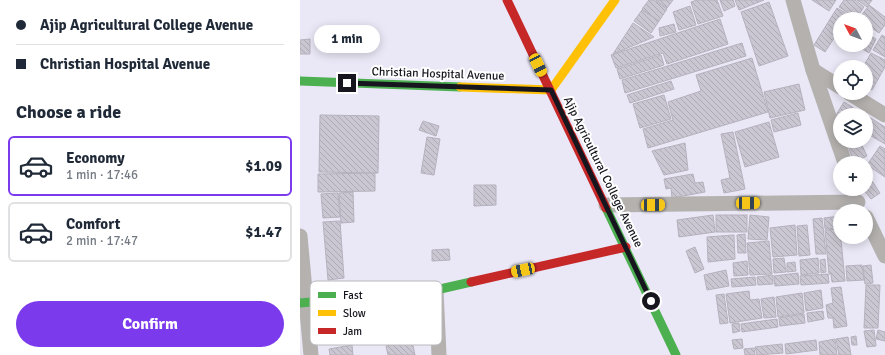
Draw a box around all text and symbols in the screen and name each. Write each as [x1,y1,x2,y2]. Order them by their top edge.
north arrow [833,12,873,52]
map controls [833,12,873,244]
text: Ajip Agricultural College Avenue [40,16,253,34]
callout: 1 min [314,25,380,53]
text: 1 min [331,31,363,47]
car [527,52,549,78]
text: Christian Hospital Avenue [40,55,210,73]
button: locate [833,60,873,100]
street label: Christian Hospital Avenue [371,64,505,84]
route end [338,74,356,92]
street label: Ajip Agricultural College Avenue [560,94,646,250]
text: Choose a ride [16,101,121,123]
button: layers [833,108,873,148]
icon: car [18,148,54,184]
text: Economy [66,149,125,167]
button: + [833,156,873,196]
text: $1.09 [245,157,282,175]
text: 1 min · 17:46 [66,167,138,183]
car [736,197,760,209]
car [641,199,665,211]
button: − [833,204,873,244]
icon: car [18,214,54,250]
text: Comfort [66,215,120,233]
text: $1.47 [245,223,282,241]
text: 2 min · 17:47 [66,233,138,249]
car [510,262,536,278]
legend [310,281,442,345]
text: Fast [343,289,363,302]
route start [642,292,660,310]
button: Confirm [16,301,284,347]
text: Slow [343,307,366,320]
text: Jam [343,325,362,338]

